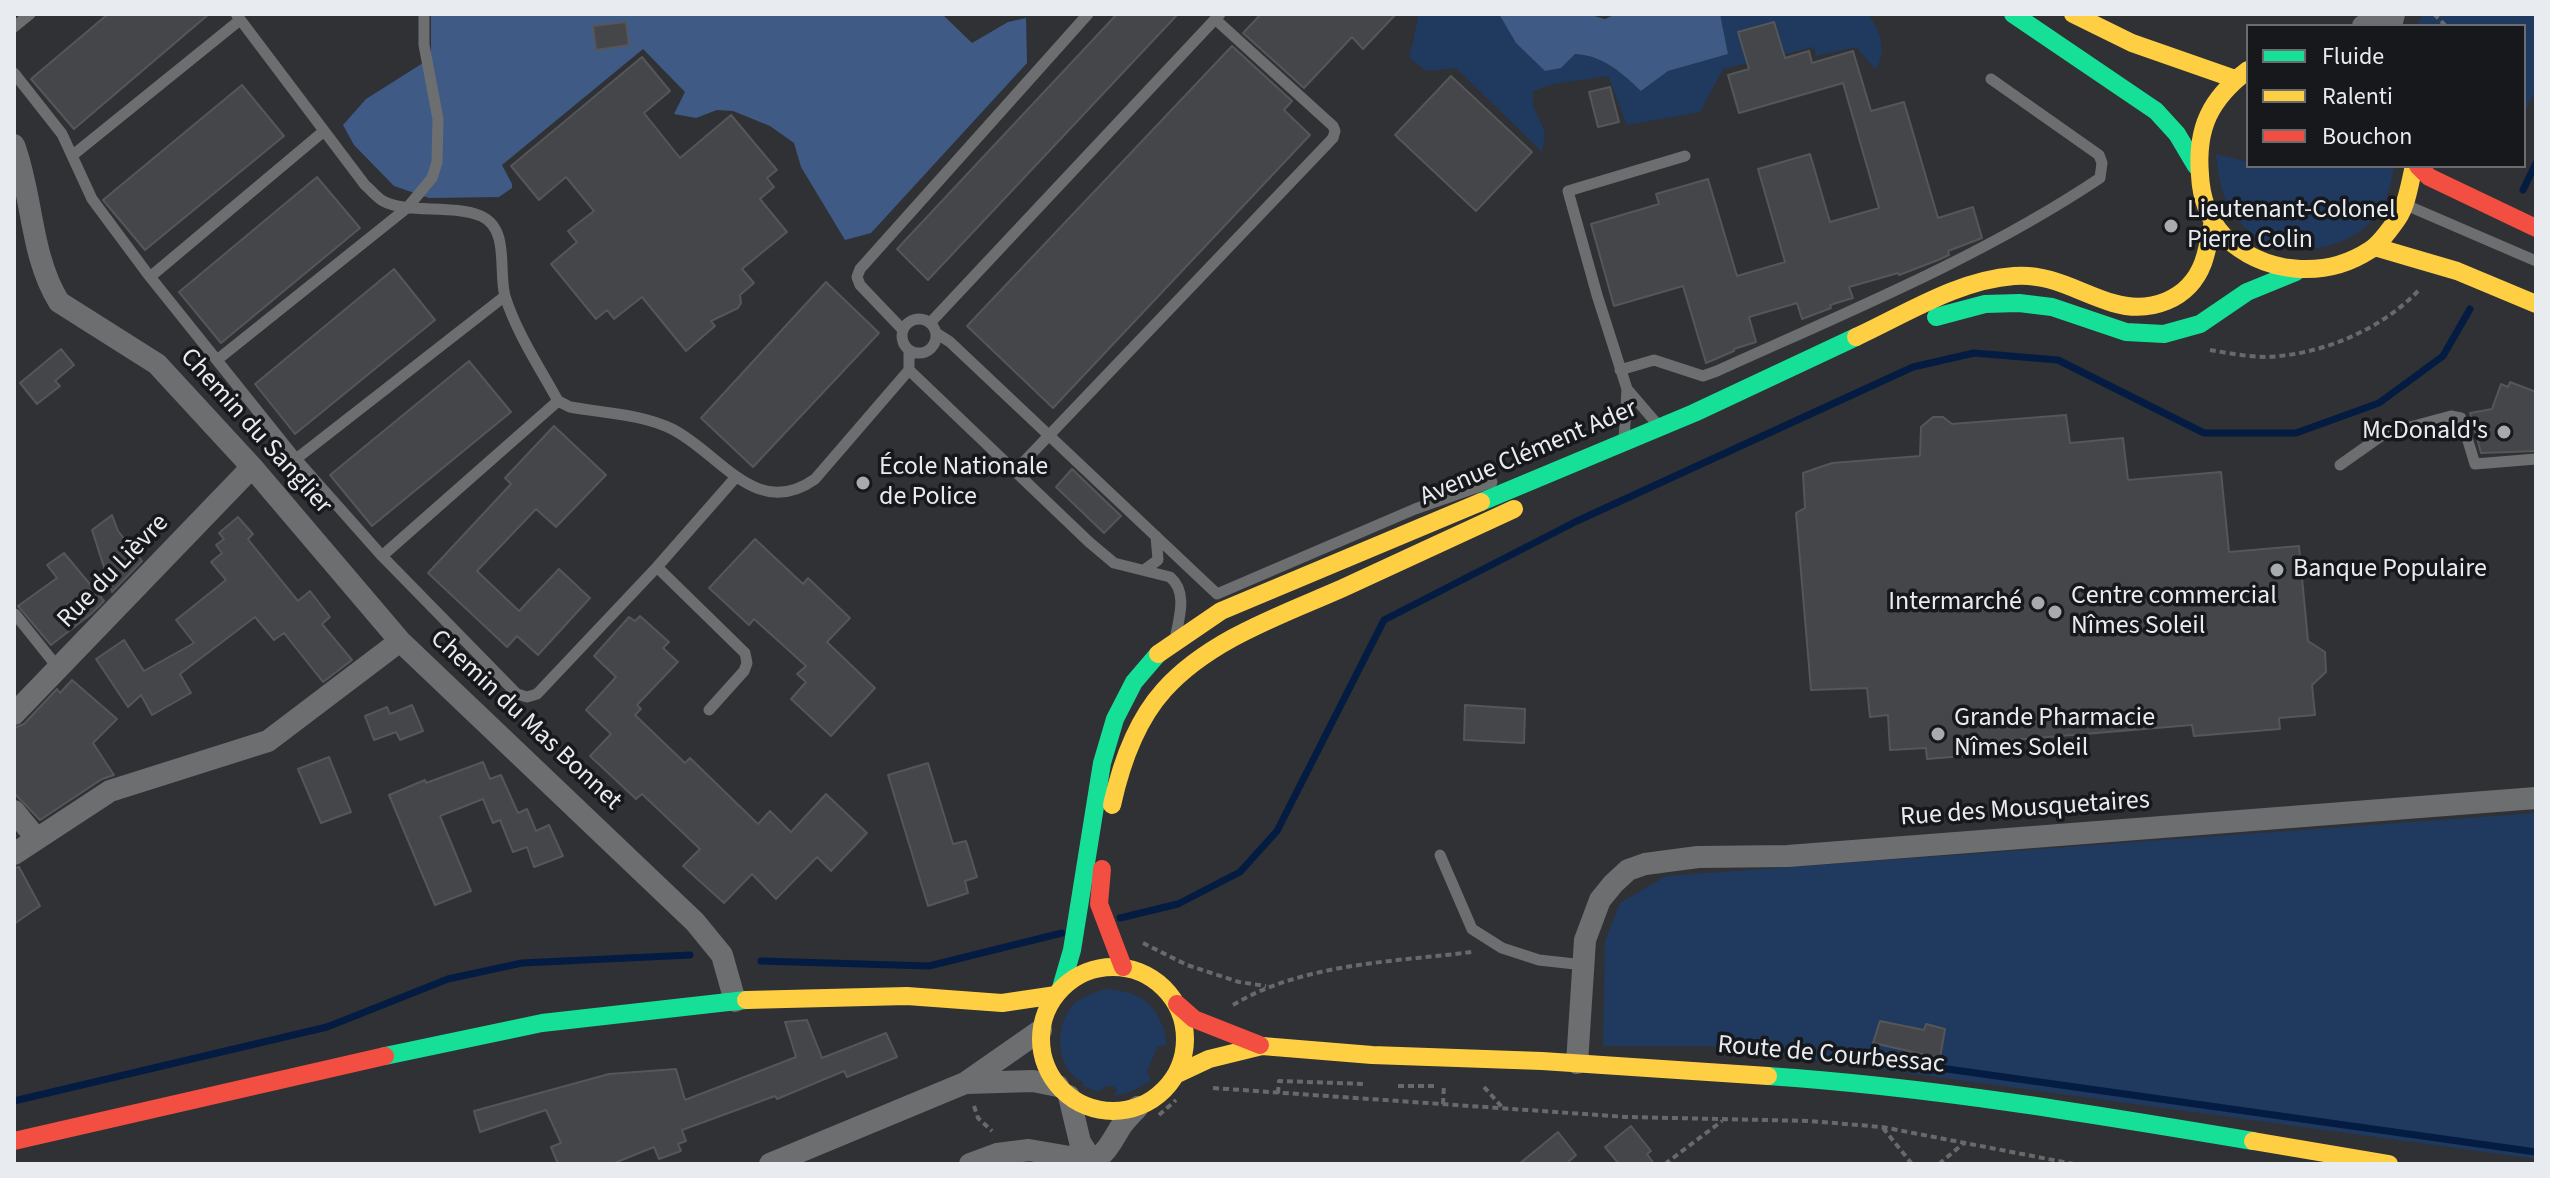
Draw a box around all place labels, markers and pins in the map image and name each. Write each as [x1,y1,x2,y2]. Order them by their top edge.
place label: Lieutenant-Colonel Pierre Colin [2187,195,2396,256]
marker: Lieutenant-Colonel Pierre Colin [2162,217,2180,235]
place label: McDonald's [2362,416,2488,448]
marker: McDonald's [2495,423,2513,441]
place label: École Nationale de Police [879,452,1048,514]
marker: École Nationale de Police [854,474,872,492]
place label: Banque Populaire [2293,554,2487,586]
marker: Banque Populaire [2268,561,2286,579]
place label: Centre commercial Nîmes Soleil [2071,581,2277,642]
place label: Intermarché [1888,587,2022,619]
marker: Intermarché [2029,594,2047,612]
marker: Centre commercial Nîmes Soleil [2046,603,2064,621]
place label: Grande Pharmacie Nîmes Soleil [1954,703,2155,764]
marker: Grande Pharmacie Nîmes Soleil [1929,725,1947,743]

